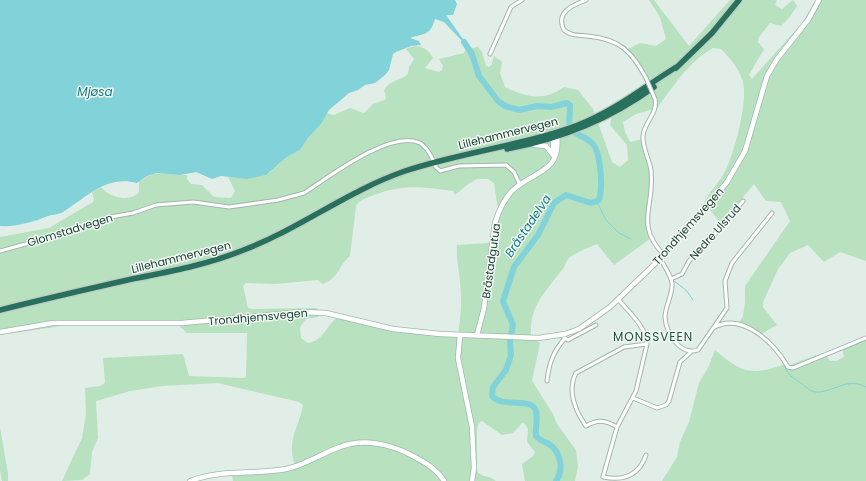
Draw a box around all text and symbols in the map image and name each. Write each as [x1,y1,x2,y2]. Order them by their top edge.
water label: Mjøsa [77,83,113,100]
street label: Lillehammervegen [457,113,559,153]
street label: Trondhjemsvegen [649,184,727,268]
water label: Bråstadelva [500,191,555,260]
street label: Nedre Ulsrud [686,201,744,263]
street label: Glomstadvegen [25,209,115,251]
street label: Bråstadgutua [478,222,504,300]
street label: Lillehammervegen [130,237,232,277]
street label: Trondhjemsvegen [208,305,308,329]
district label: MONSSVEEN [613,328,693,345]

